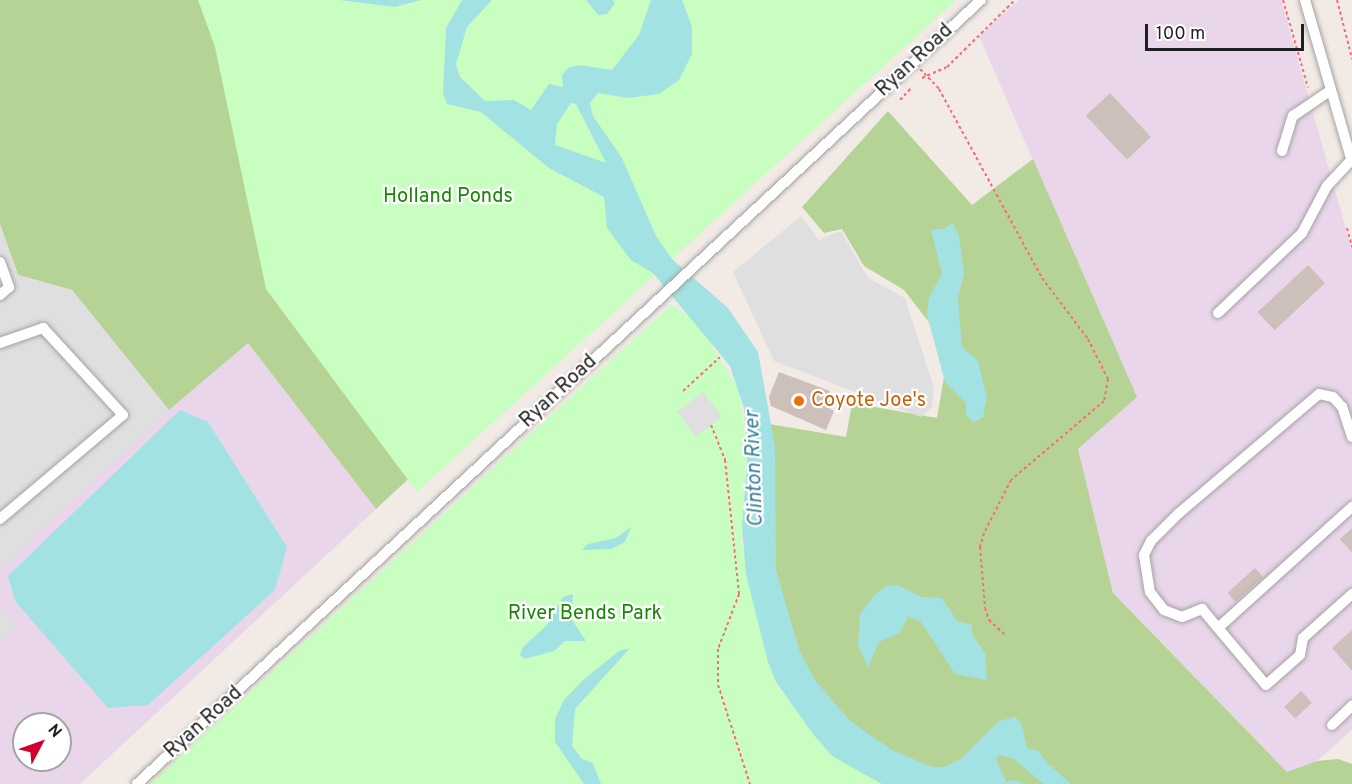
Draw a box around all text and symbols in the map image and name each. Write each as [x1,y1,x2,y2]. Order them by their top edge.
scale bar [1148,12,1307,50]
street label: Ryan Road [872,19,958,103]
text: 100 m [1156,23,1205,46]
park label: Holland Ponds [383,185,513,209]
street label: Ryan Road [516,350,602,434]
place label: Coyote Joe's [811,389,926,413]
marker: Coyote Joe's [792,394,806,408]
water label: Clinton River [740,410,770,528]
park label: River Bends Park [508,602,662,626]
street label: Ryan Road [160,682,248,764]
north arrow [12,712,72,772]
text: N [43,721,65,742]

